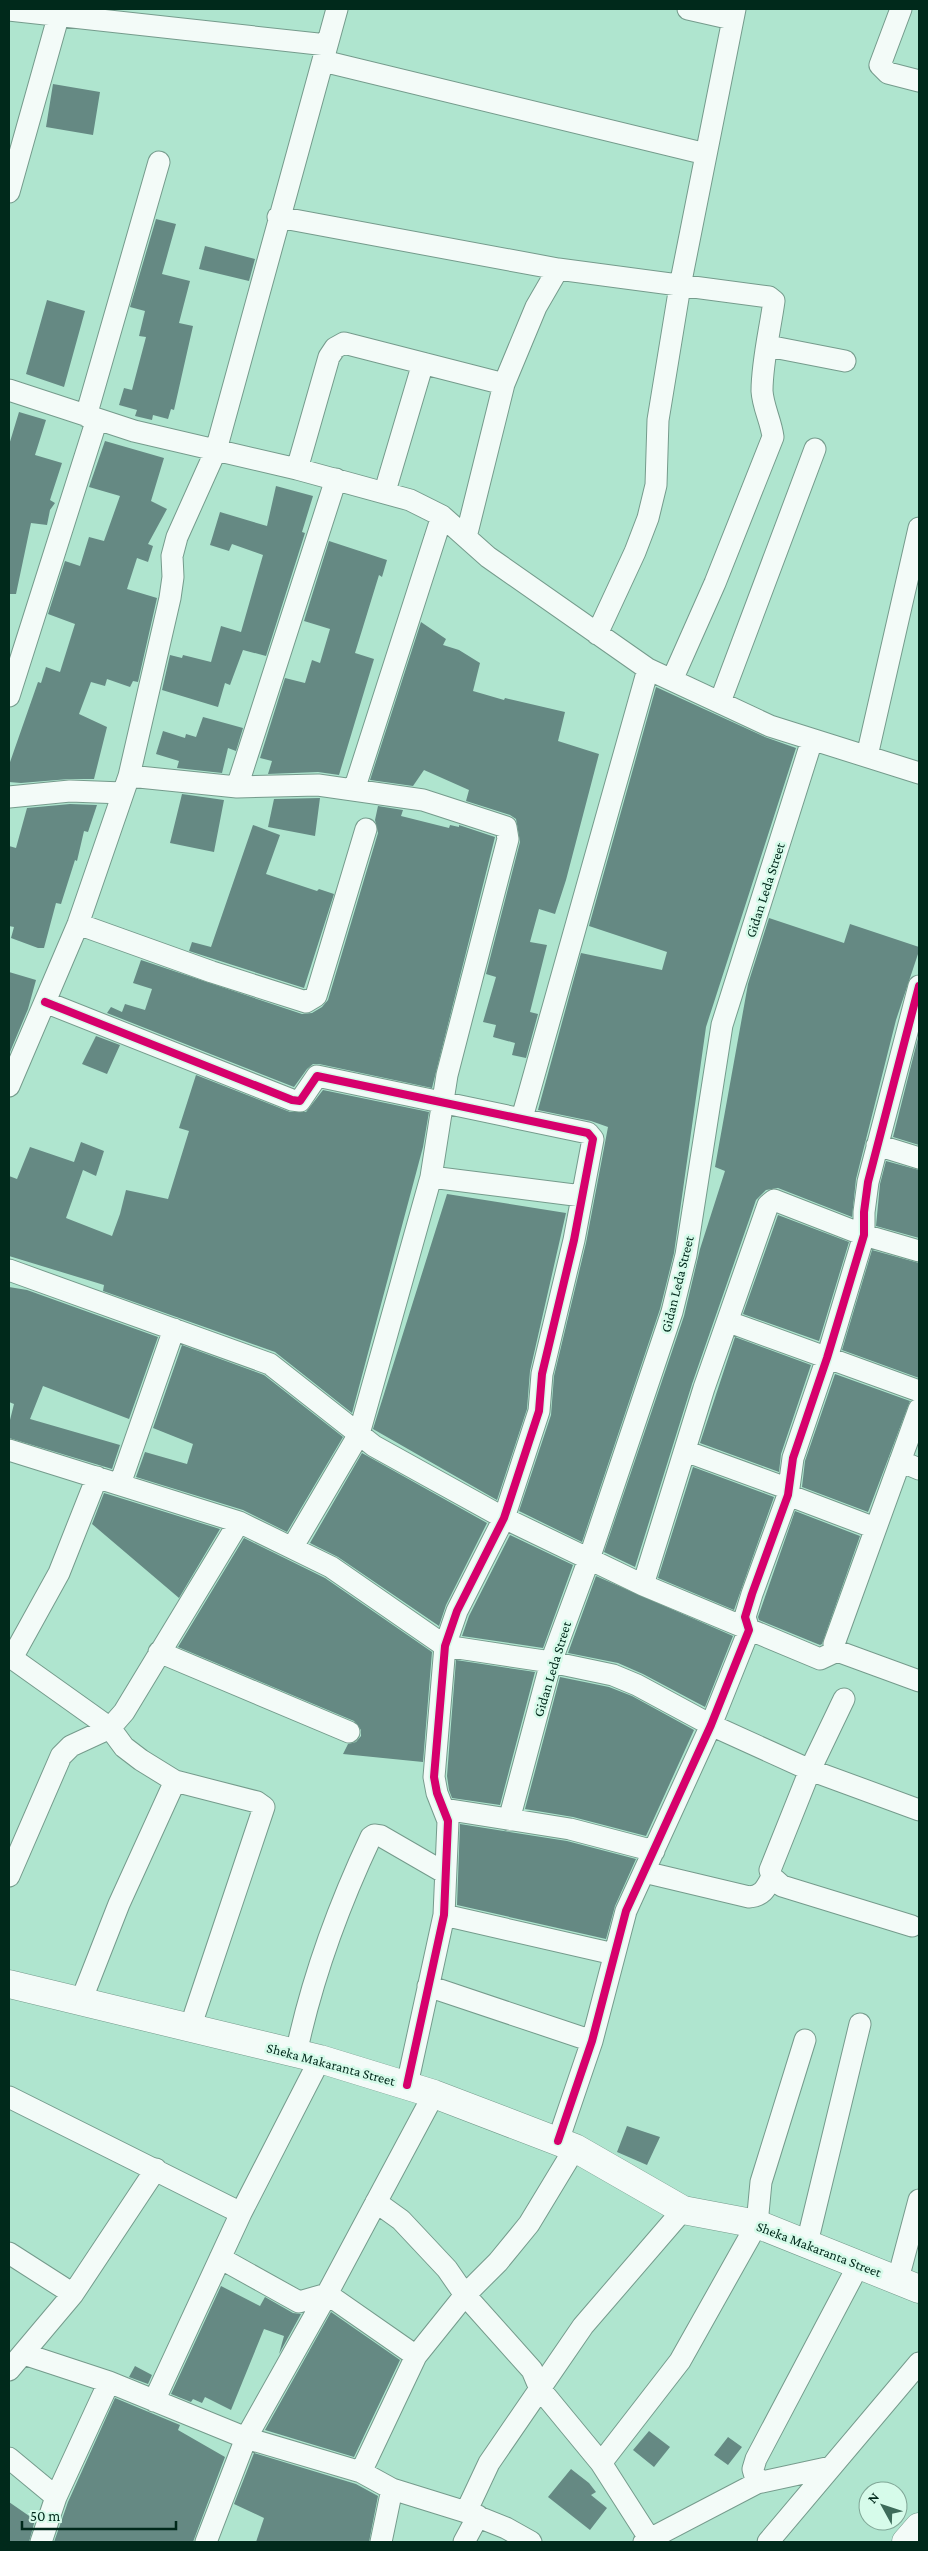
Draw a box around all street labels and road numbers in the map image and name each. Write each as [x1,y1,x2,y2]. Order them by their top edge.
street label: Gidan Leda Street [742,840,788,940]
street label: Gidan Leda Street [657,1234,697,1334]
street label: Gidan Leda Street [530,1619,574,1719]
street label: Sheka Makaranta Street [265,2039,397,2089]
street label: Sheka Makaranta Street [754,2218,884,2280]

